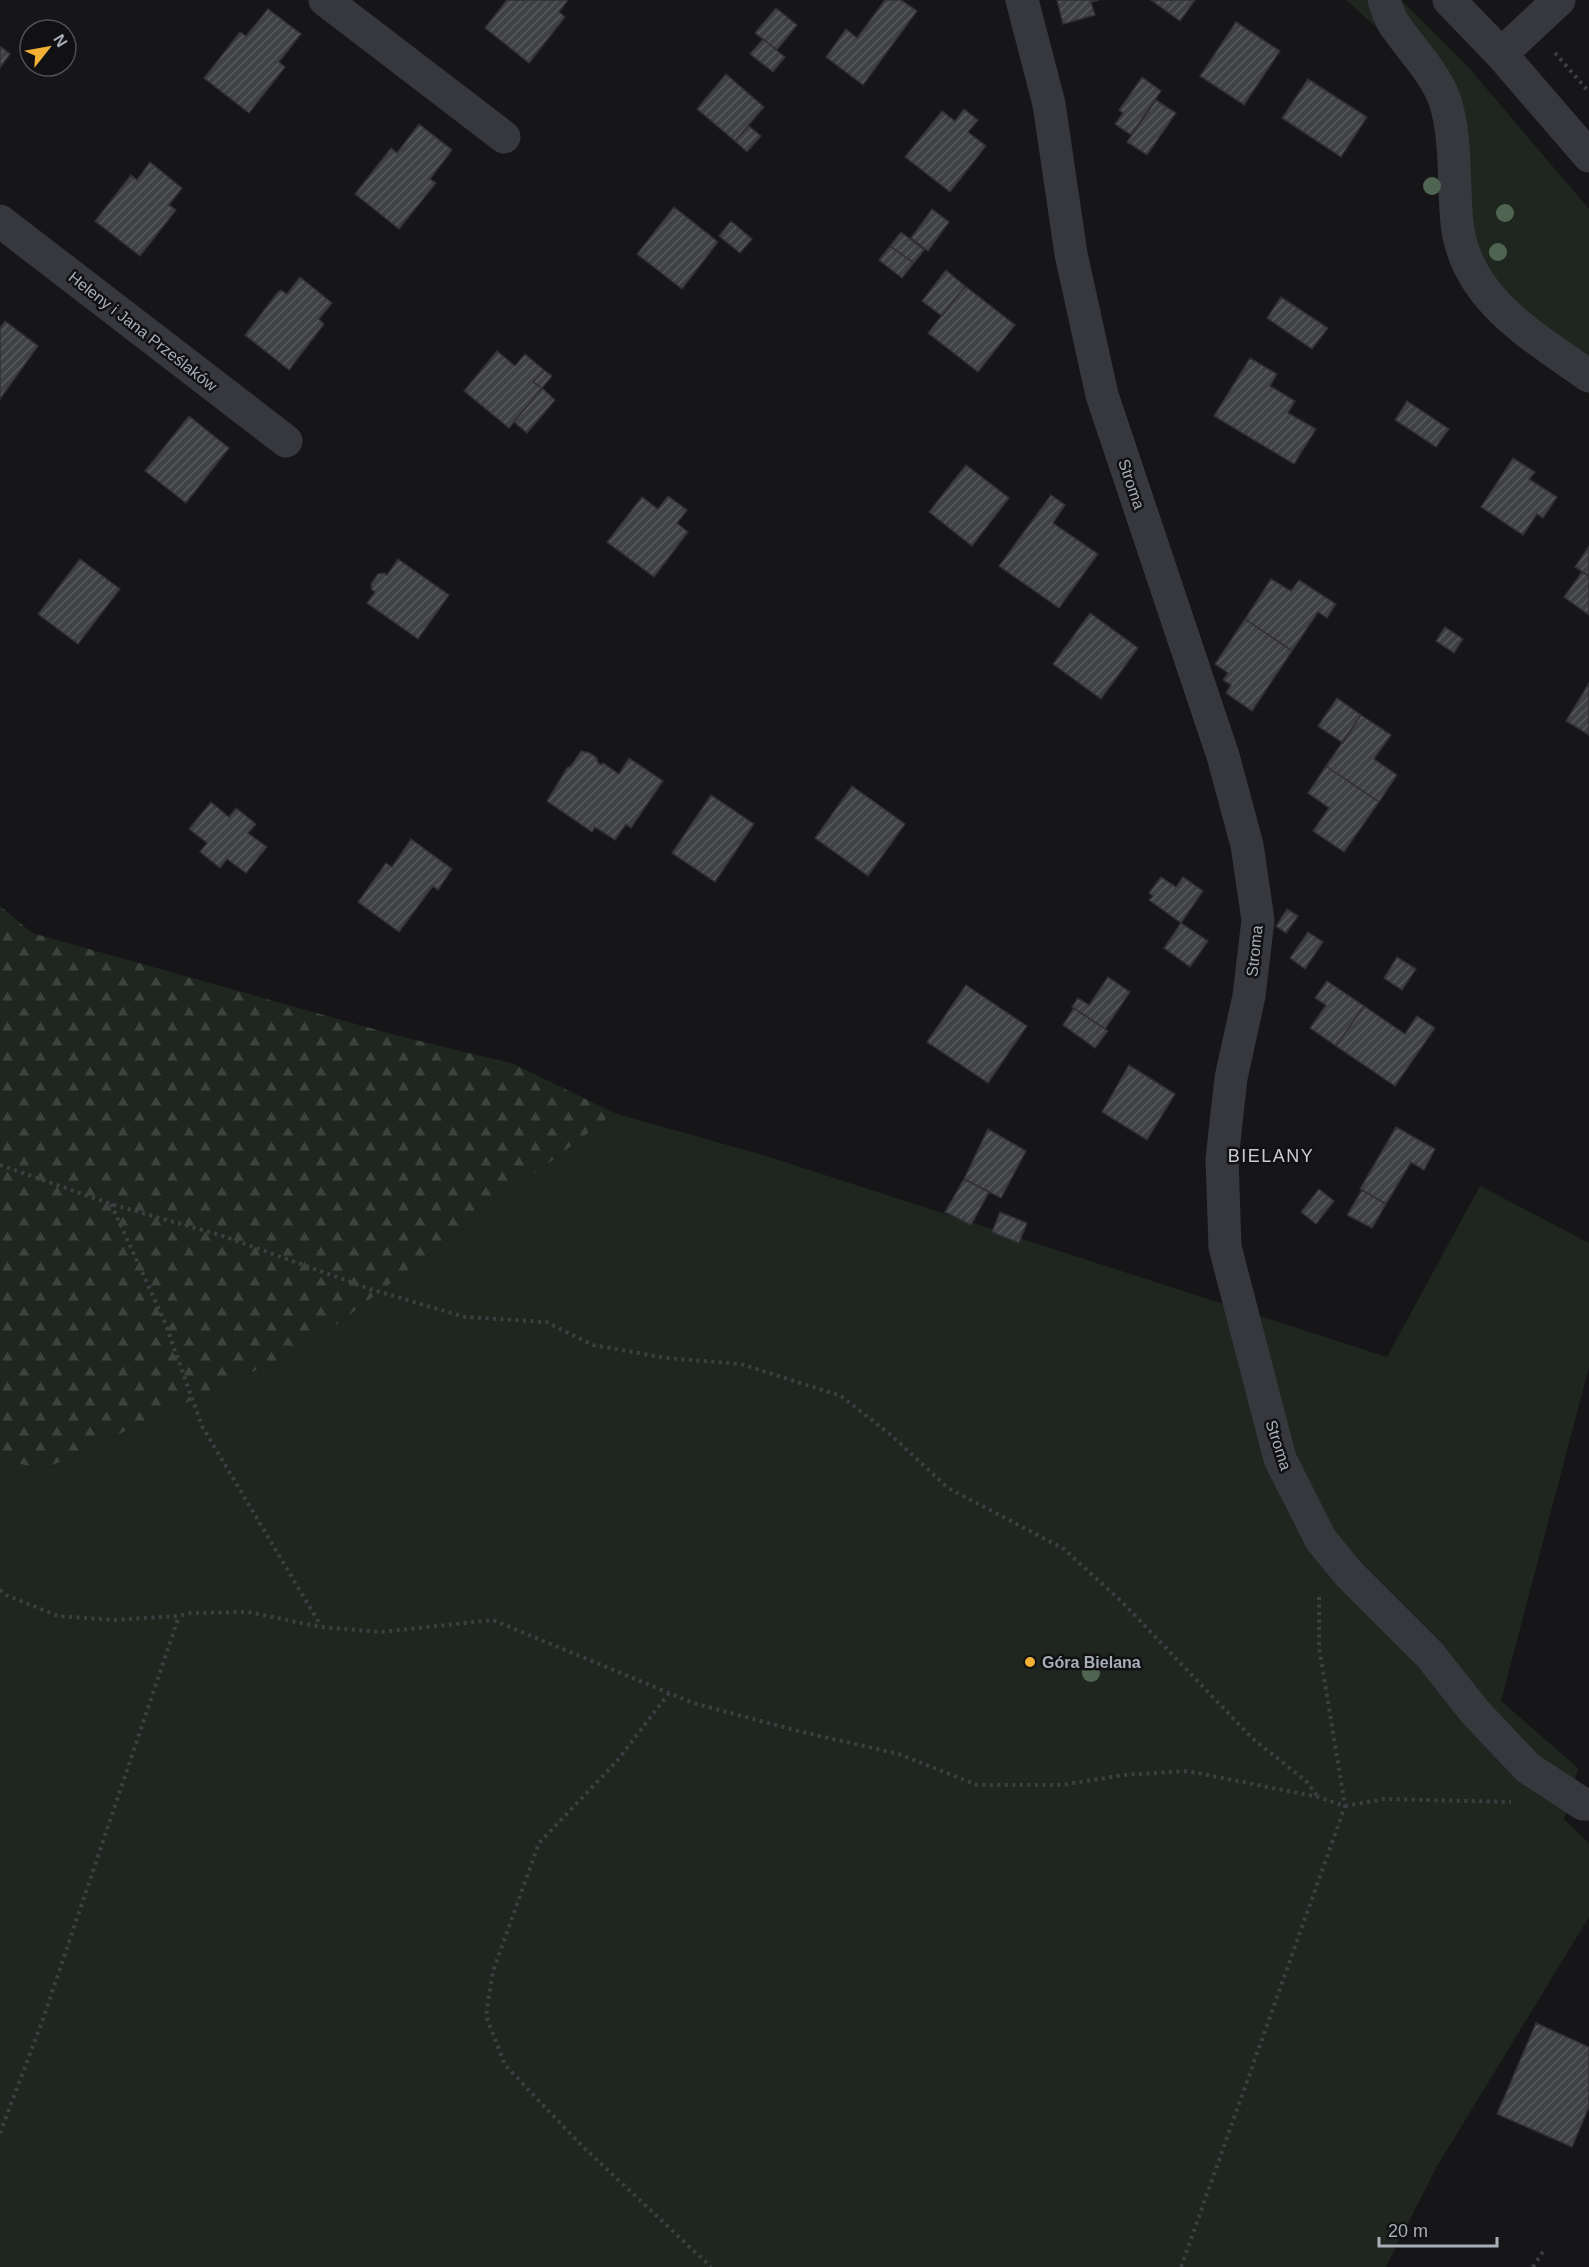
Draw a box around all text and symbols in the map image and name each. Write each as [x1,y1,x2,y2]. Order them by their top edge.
north arrow [18,18,78,78]
text: N [50,31,71,50]
street label: Heleny i Jana Prześlaków [65,268,220,395]
street label: Stroma [1115,457,1148,511]
street label: Stroma [1243,924,1266,978]
district label: BIELANY [1228,1146,1314,1166]
street label: Stroma [1262,1418,1295,1472]
place label: Góra Bielana [1042,1654,1141,1671]
marker: Góra Bielana [1023,1655,1037,1669]
scale bar [1379,2210,1498,2248]
text: 20 m [1388,2221,1428,2241]

